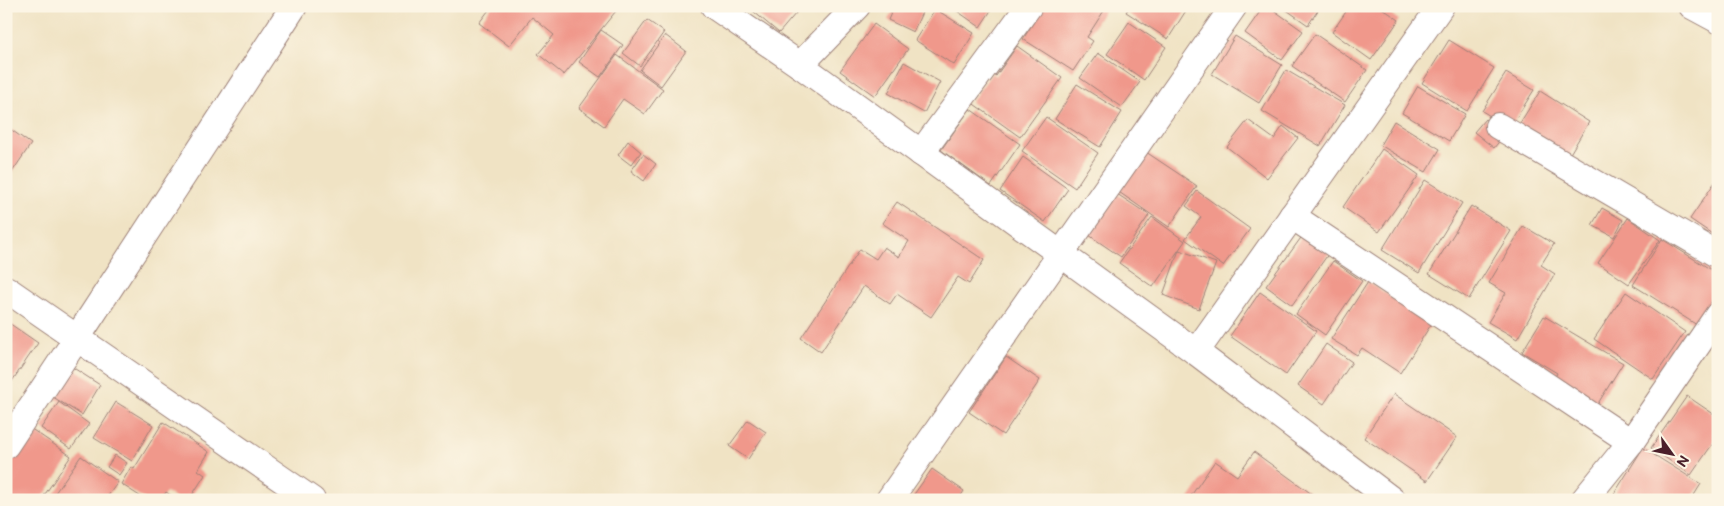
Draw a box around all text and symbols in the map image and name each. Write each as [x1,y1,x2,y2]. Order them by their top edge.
north arrow [1646,428,1696,478]
text: N [1672,452,1692,470]

